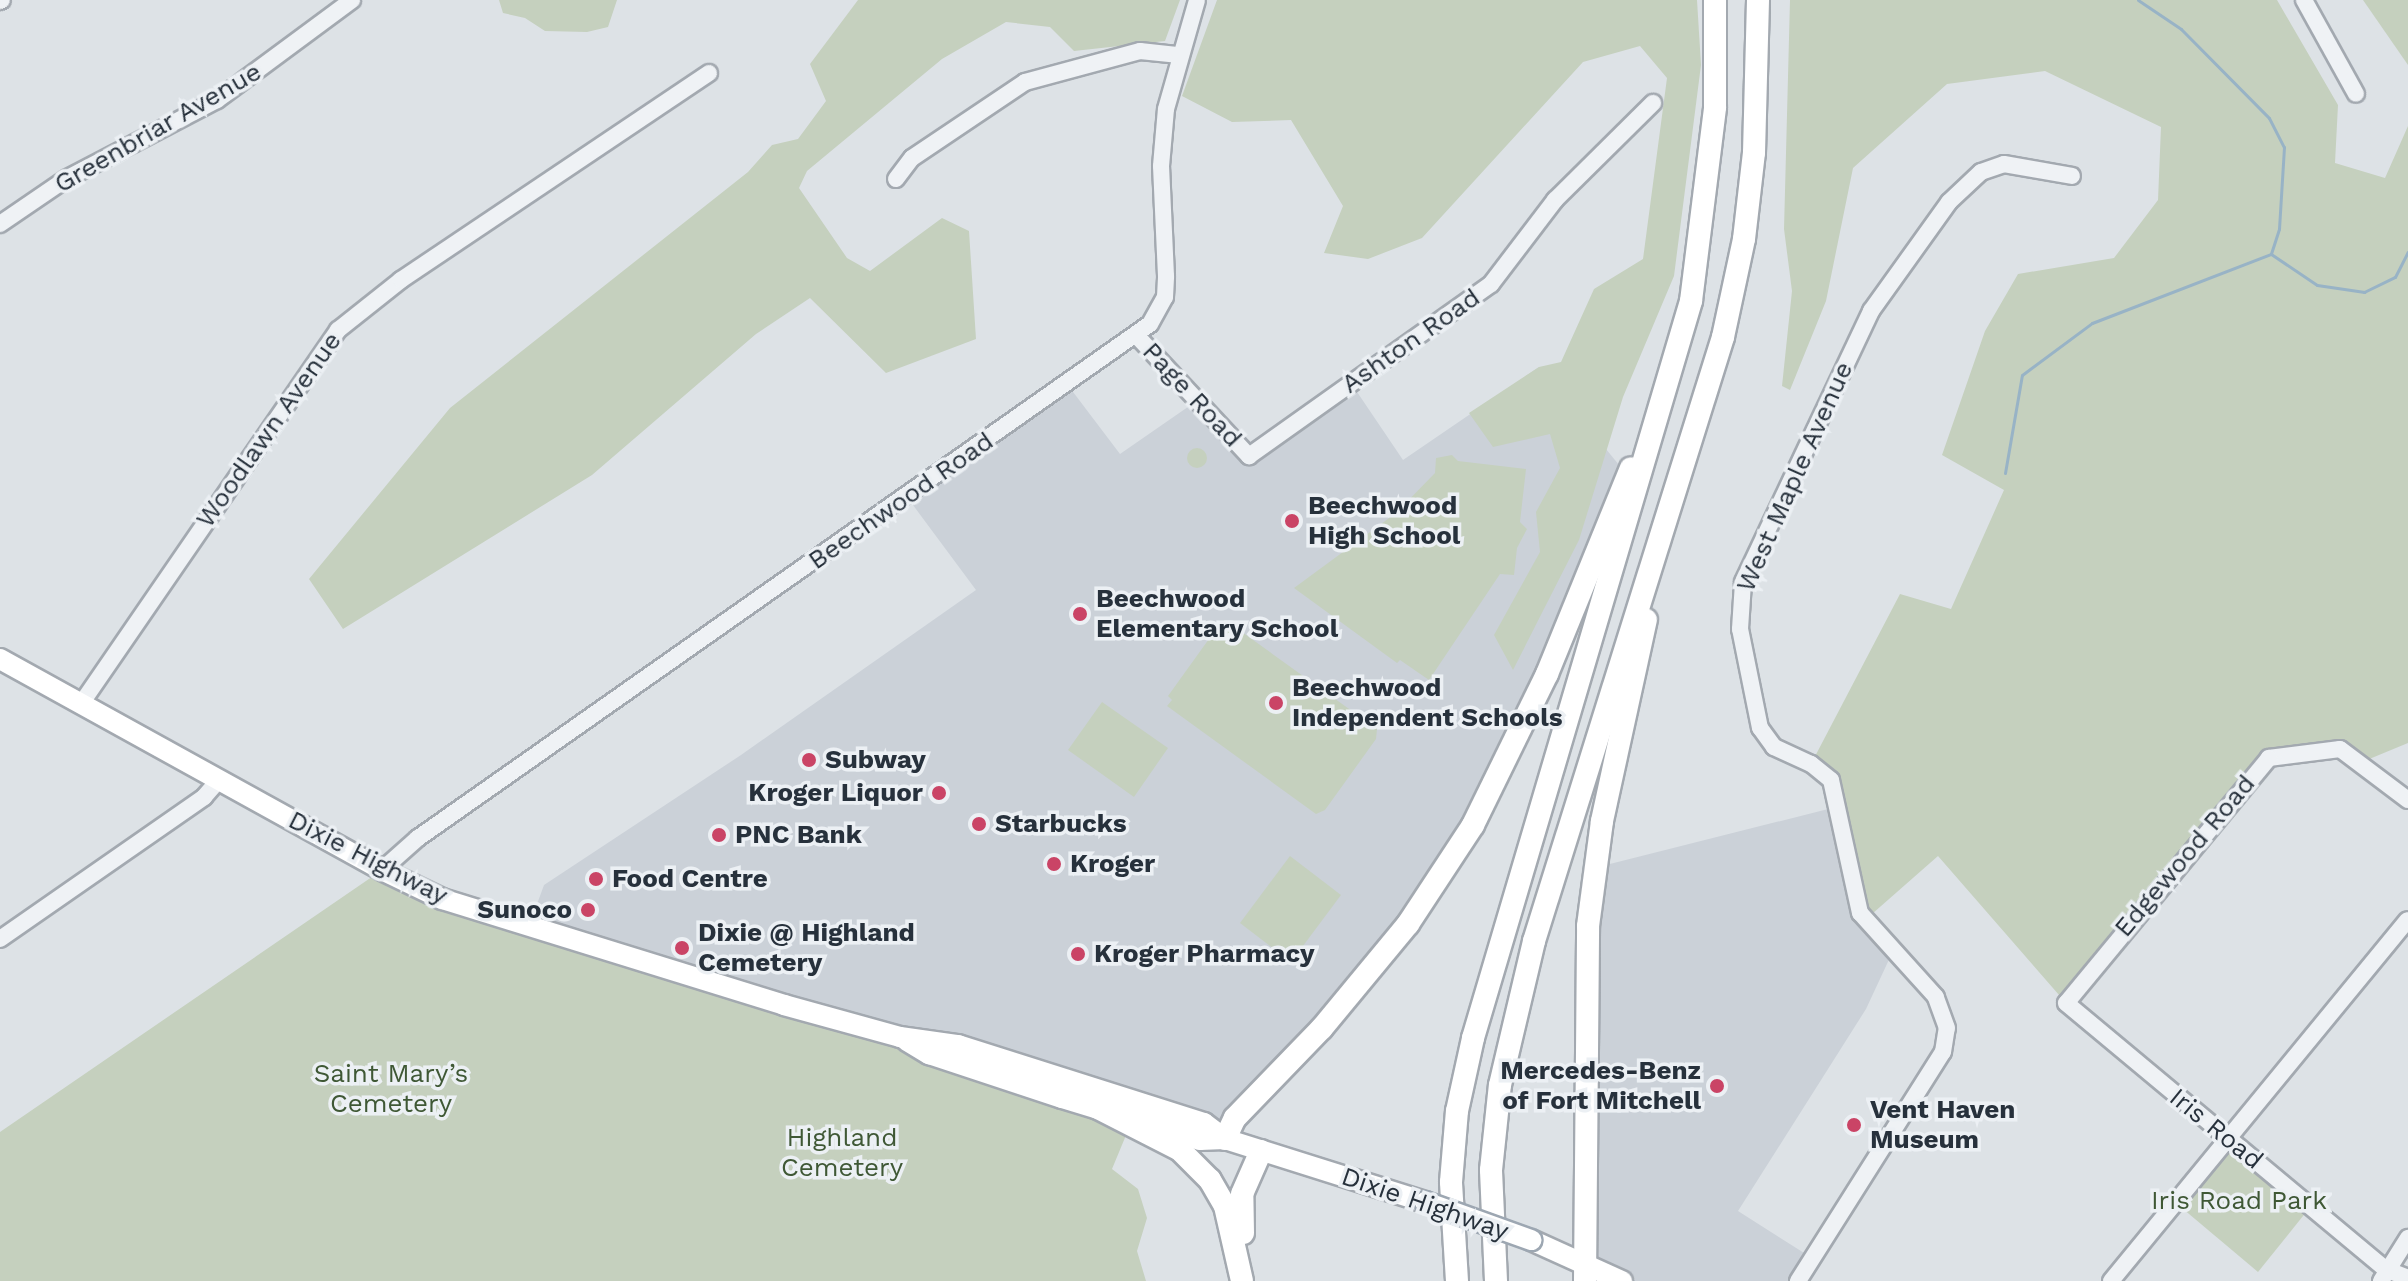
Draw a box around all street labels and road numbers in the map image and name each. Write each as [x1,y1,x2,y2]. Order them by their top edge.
street label: Greenbriar Avenue [48,56,268,200]
street label: Ashton Road [1336,282,1486,400]
street label: Woodlawn Avenue [190,326,348,534]
street label: Page Road [1136,336,1248,454]
street label: West Maple Avenue [1730,357,1860,597]
street label: Beechwood Road [803,426,999,576]
street label: Edgewood Road [2108,769,2262,943]
street label: Dixie Highway [283,804,453,912]
street label: Iris Road [2163,1082,2269,1176]
street label: Dixie Highway [1337,1161,1513,1247]

